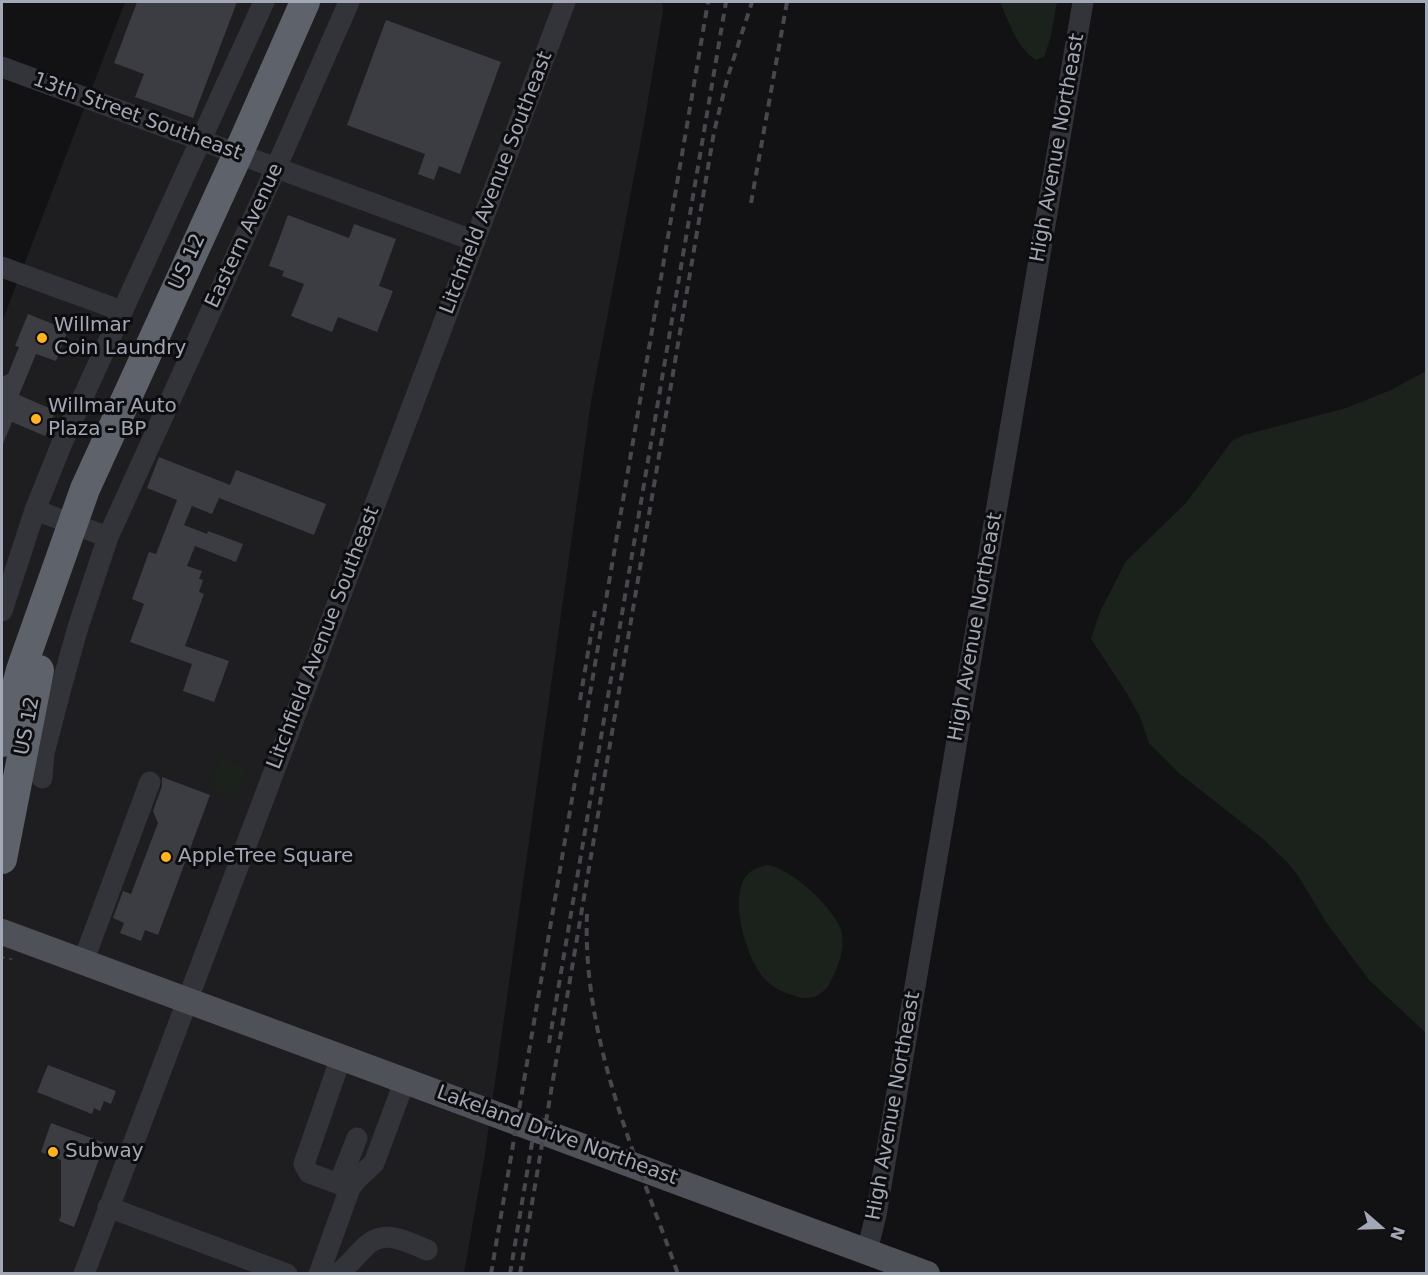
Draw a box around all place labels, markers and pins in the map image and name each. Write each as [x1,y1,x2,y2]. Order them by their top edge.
place label: Willmar Coin Laundry [54,314,186,361]
marker: Willmar Coin Laundry [35,331,49,345]
place label: Willmar Auto Plaza - BP [48,395,177,442]
marker: Willmar Auto Plaza - BP [29,412,43,426]
place label: AppleTree Square [178,845,353,869]
marker: AppleTree Square [159,850,173,864]
place label: Subway [65,1140,144,1164]
marker: Subway [46,1145,60,1159]

